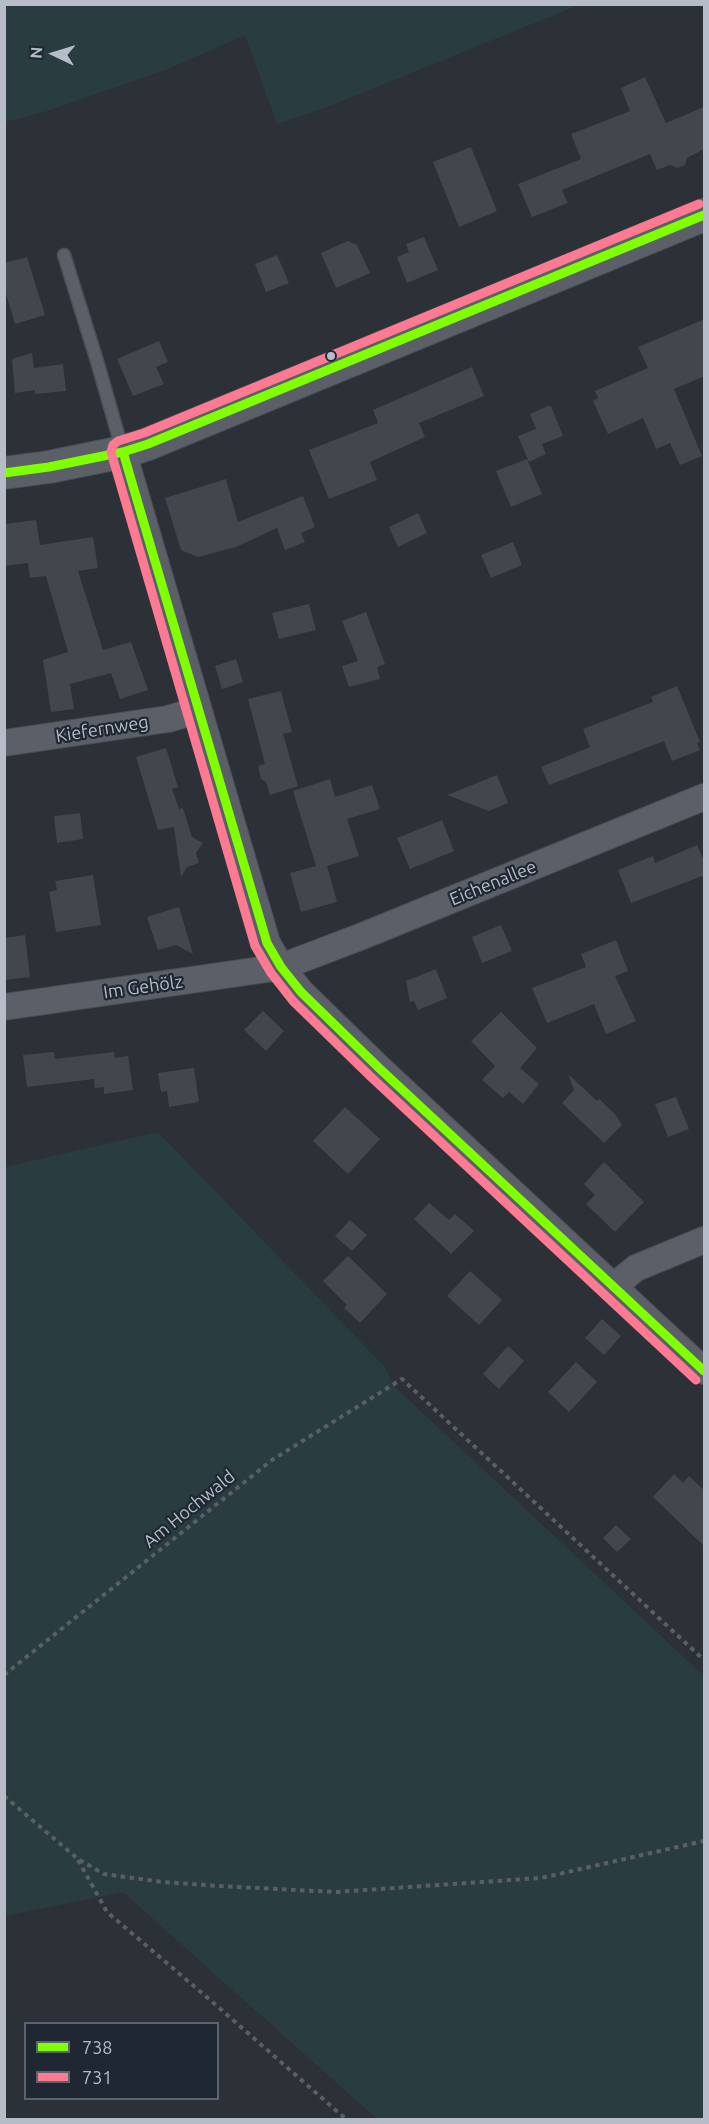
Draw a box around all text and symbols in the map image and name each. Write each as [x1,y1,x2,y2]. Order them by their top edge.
north arrow [24,24,84,84]
text: N [27,46,45,59]
unlabelled marker [325,350,337,362]
street label: Kiefernweg [54,711,150,747]
street label: Eichenallee [446,856,540,910]
street label: Im Gehölz [102,971,184,1003]
street label: Am Hochwald [139,1466,239,1552]
legend [24,2022,219,2100]
text: 738 [82,2037,112,2057]
text: 731 [82,2067,112,2087]

